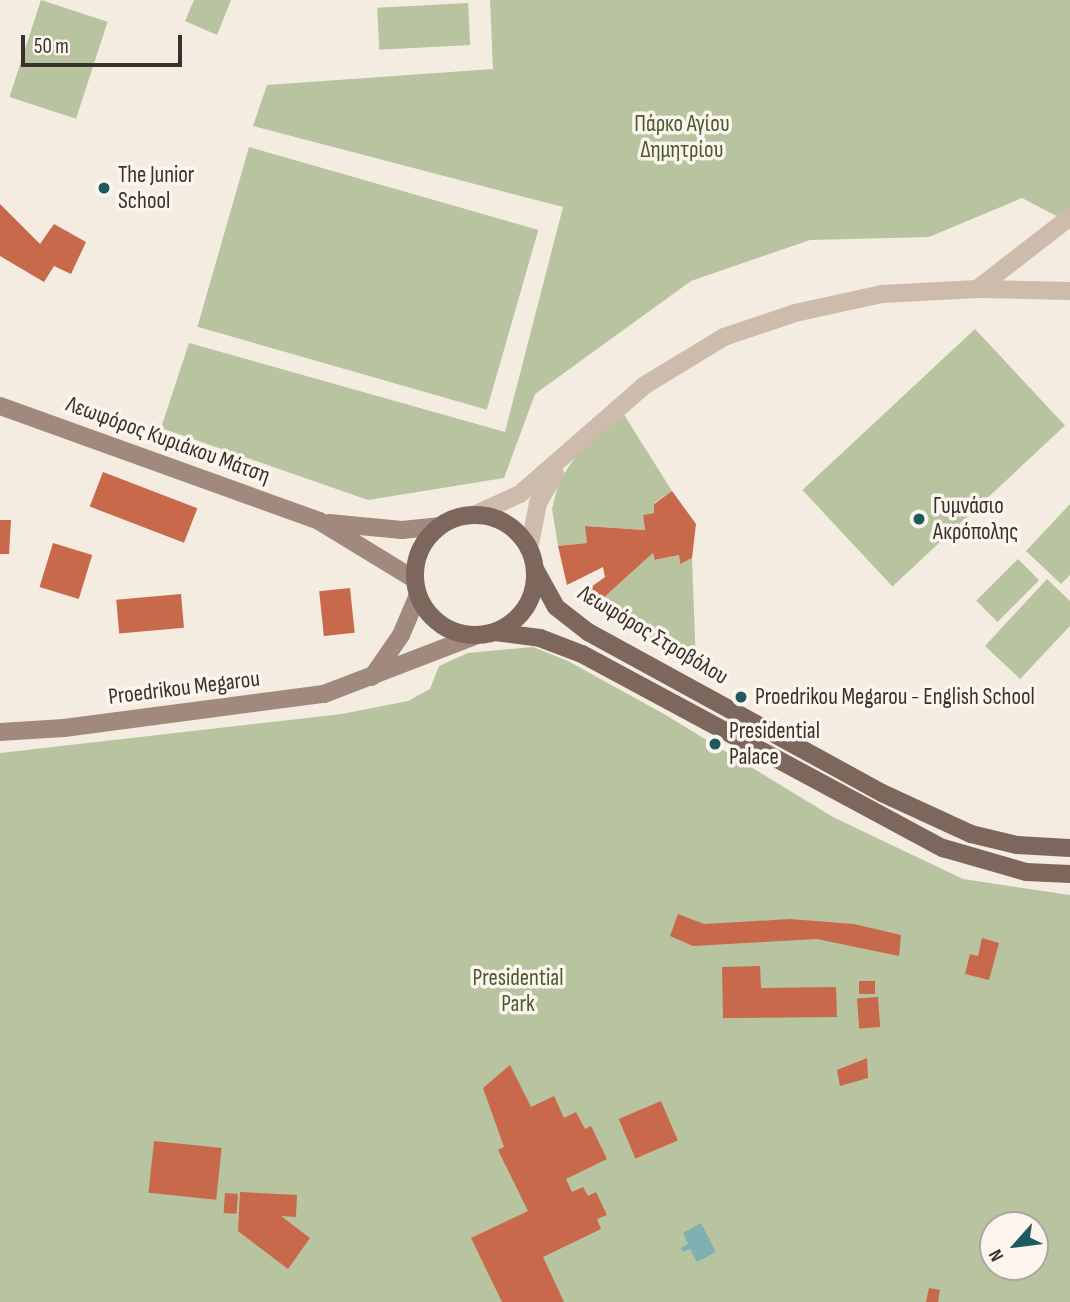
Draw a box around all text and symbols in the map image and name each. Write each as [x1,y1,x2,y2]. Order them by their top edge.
scale bar [24,21,186,65]
text: 50 m [34,34,69,59]
park label: Πάρκο Αγίου Δημητρίου [634,110,730,164]
place label: The Junior School [118,161,194,215]
marker: The Junior School [96,180,112,196]
street label: Λεωφόρος Κυριάκου Μάτση [62,390,274,490]
place label: Γυμνάσιο Ακρόπολης [933,492,1018,546]
marker: Γυμνάσιο Ακρόπολης [911,511,927,527]
street label: Λεωφόρος Στροβόλου [573,579,733,691]
street label: Proedrikou Megarou [107,665,261,711]
place label: Proedrikou Megarou - English School [755,683,1035,711]
marker: Proedrikou Megarou - English School [733,689,749,705]
place label: Presidential Palace [729,717,820,771]
marker: Presidential Palace [707,736,723,752]
park label: Presidential Park [473,964,563,1018]
north arrow [979,1211,1049,1281]
text: N [984,1245,1009,1265]

